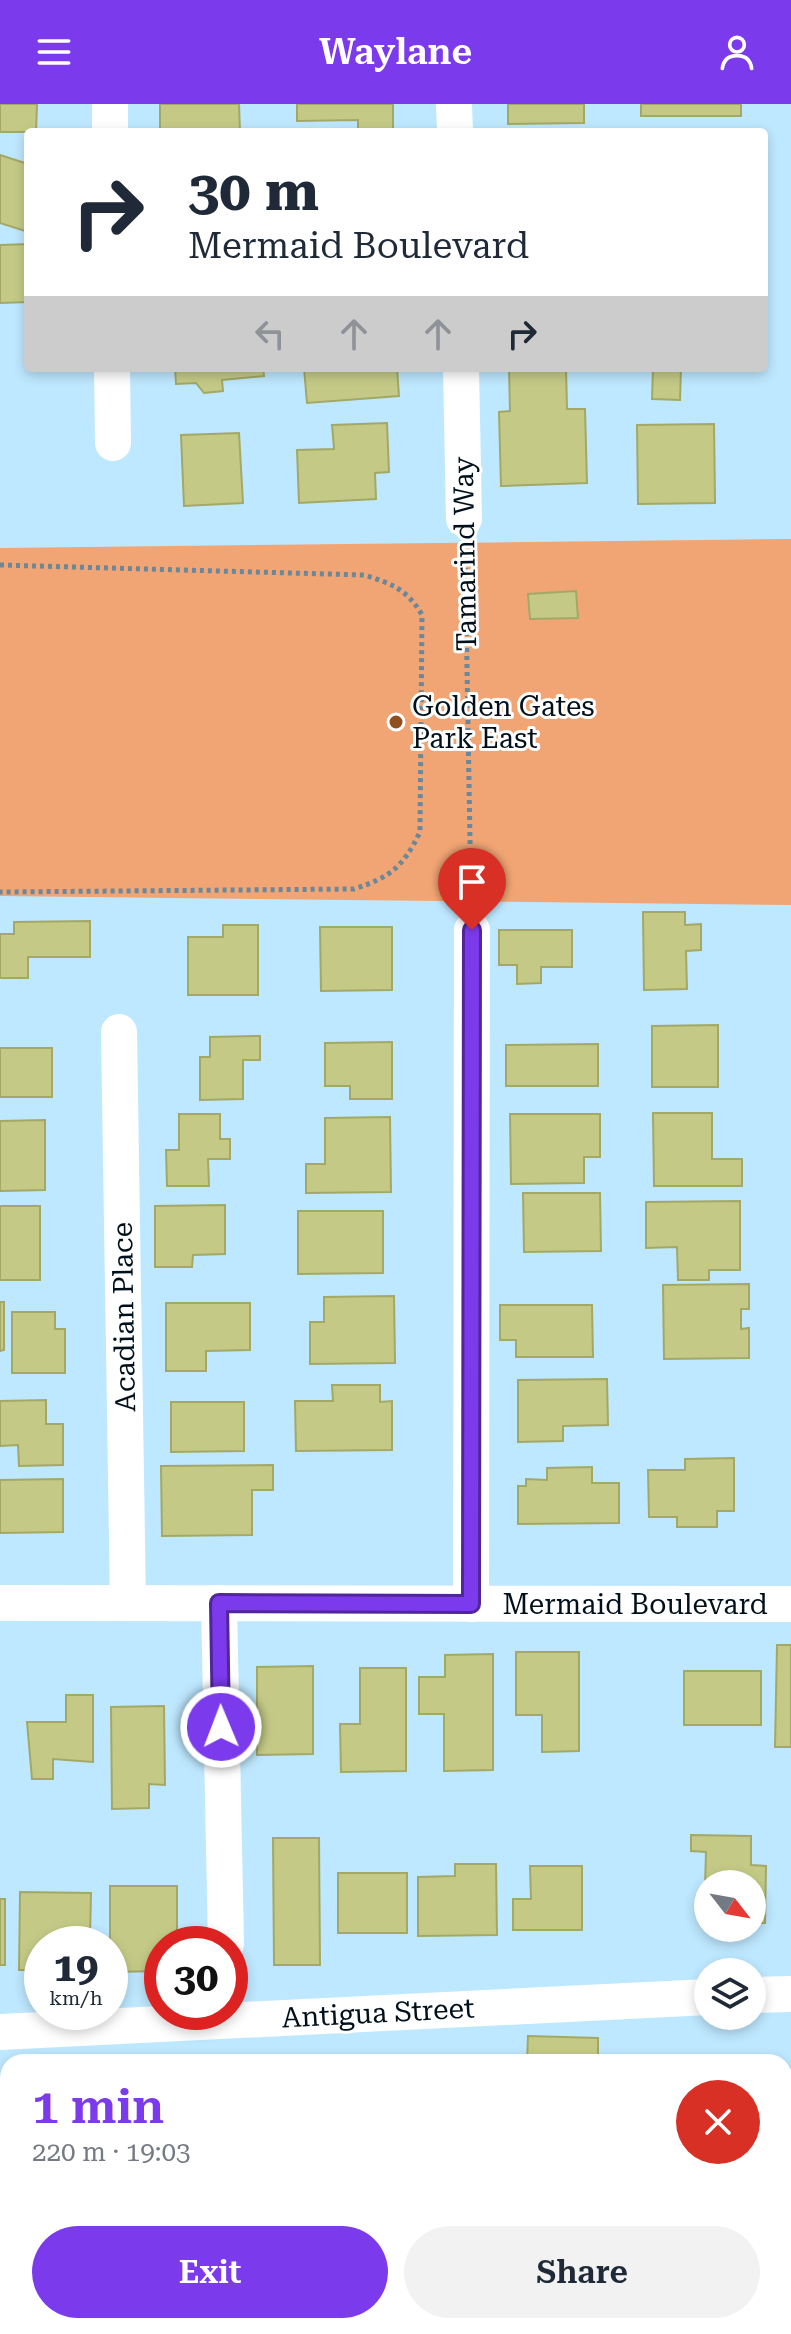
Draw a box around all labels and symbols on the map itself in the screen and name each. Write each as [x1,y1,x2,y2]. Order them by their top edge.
street label: Tamarind Way [447,456,483,652]
place label: Golden Gates Park East [412,690,595,755]
marker: Golden Gates Park East [387,713,405,731]
pin [438,848,506,930]
street label: Acadian Place [106,1222,142,1412]
street label: Mermaid Boulevard [502,1588,768,1621]
position arrow [179,1685,263,1769]
north arrow [694,1870,766,1942]
speed limit sign: 30 [144,1926,248,2030]
street label: Antigua Street [281,1991,475,2035]

